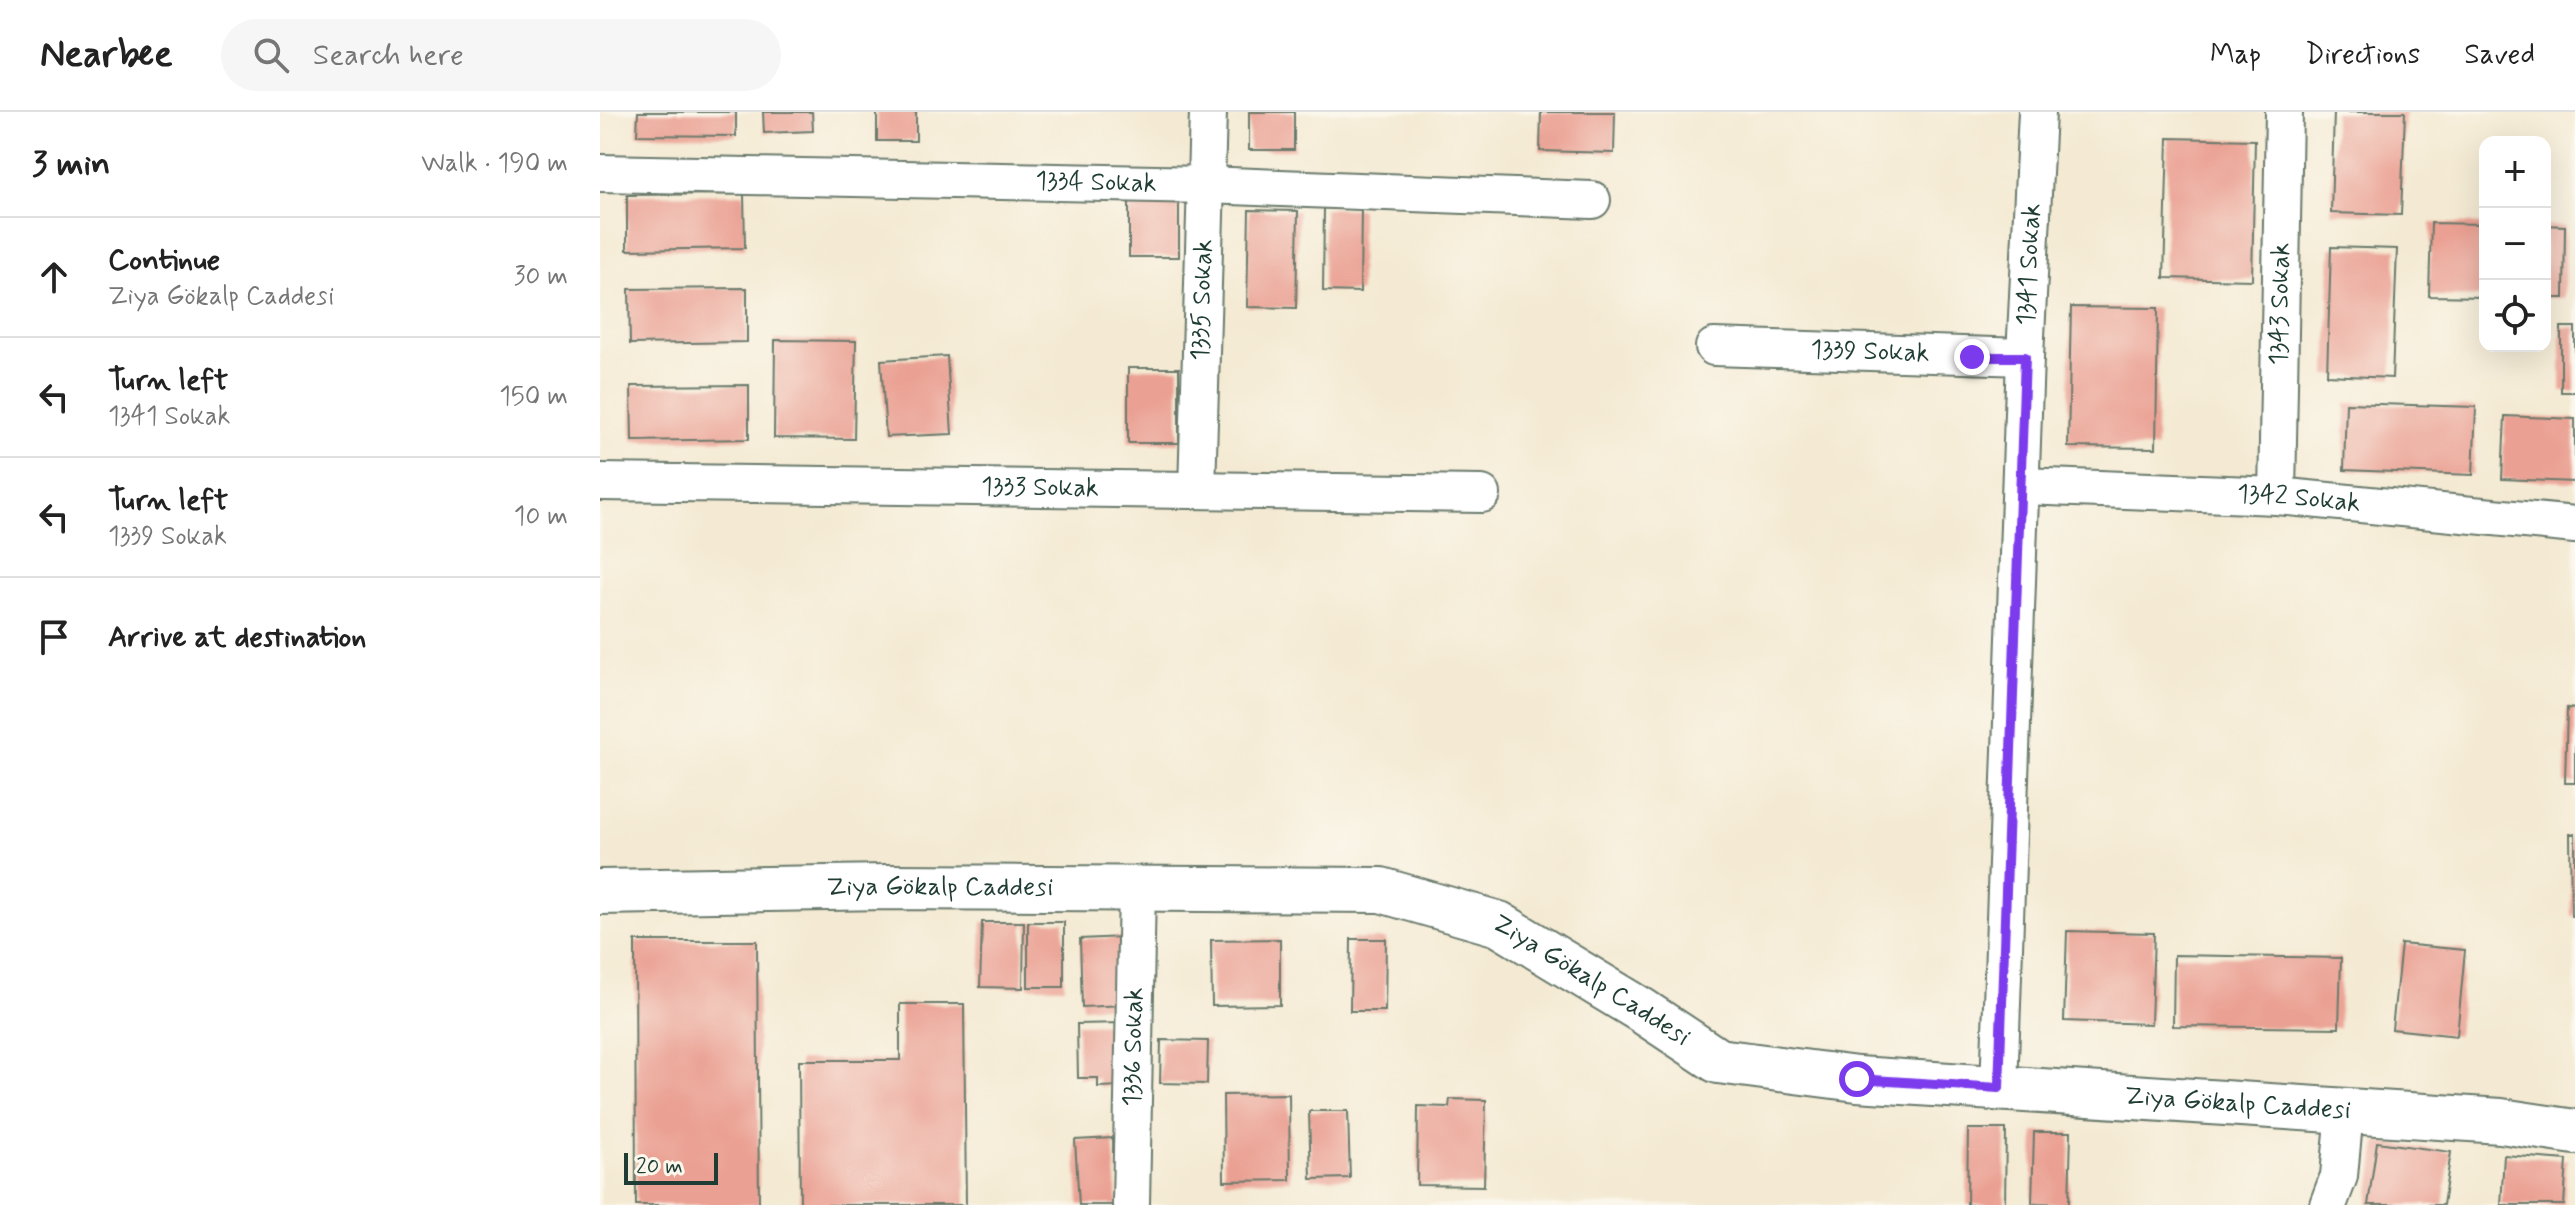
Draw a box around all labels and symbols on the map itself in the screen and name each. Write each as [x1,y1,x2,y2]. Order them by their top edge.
street label: 1334 Sokak [1035,165,1157,201]
street label: 1341 Sokak [2010,203,2050,327]
street label: 1335 Sokak [1184,239,1221,361]
street label: 1343 Sokak [2262,242,2299,366]
street label: 1339 Sokak [1810,333,1930,371]
route end [1954,339,1990,375]
street label: 1333 Sokak [981,470,1099,506]
street label: 1342 Sokak [2236,477,2362,521]
street label: Ziya Gökalp Caddesi [826,870,1053,905]
street label: Ziya Gökalp Caddesi [1486,907,1697,1055]
street label: 1336 Sokak [1116,987,1152,1107]
route start [1839,1061,1875,1097]
street label: Ziya Gökalp Caddesi [2124,1080,2352,1128]
scale bar [624,1149,718,1185]

